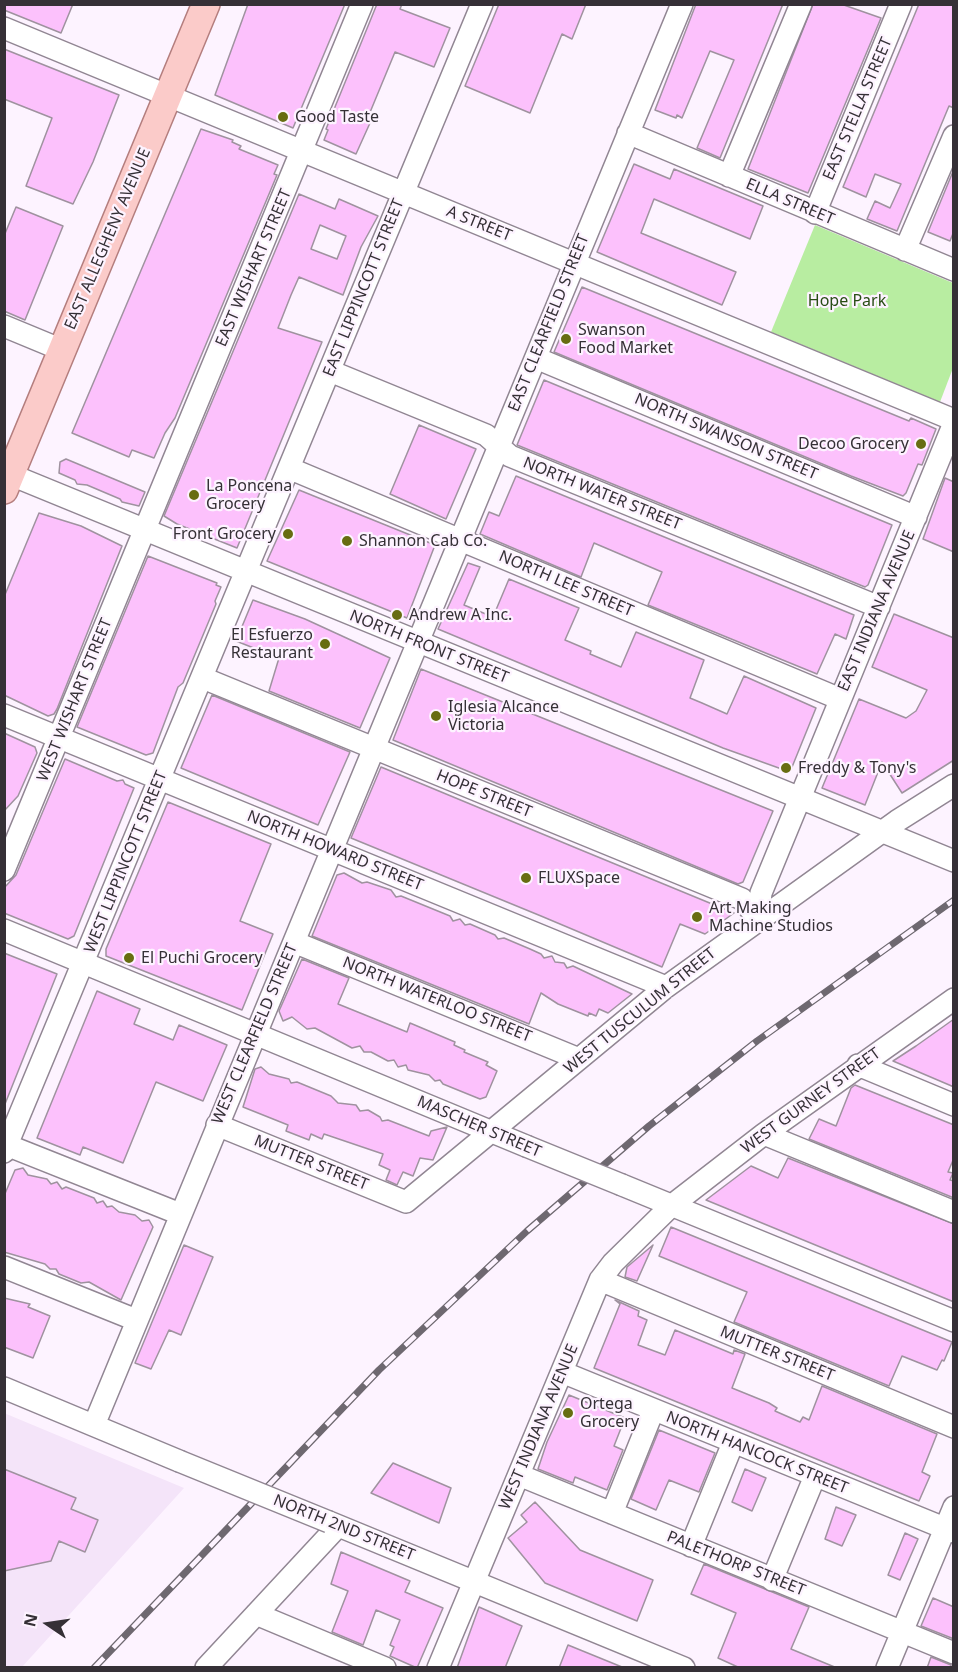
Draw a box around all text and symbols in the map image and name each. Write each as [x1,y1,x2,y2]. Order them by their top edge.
street label: EAST STELLA STREET [819,35,897,183]
place label: Good Taste [295,107,379,127]
marker: Good Taste [276,110,290,124]
street label: EAST ALLEGHENY AVENUE [61,145,155,333]
street label: ELLA STREET [743,175,837,229]
street label: EAST WISHART STREET [212,186,296,350]
street label: EAST LIPPINCOTT STREET [319,196,409,380]
street label: A STREET [444,202,514,246]
street label: EAST CLEARFIELD STREET [505,231,593,415]
park label: Hope Park [808,291,886,311]
place label: Swanson Food Market [578,320,673,358]
marker: Swanson Food Market [559,332,573,346]
street label: NORTH SWANSON STREET [632,390,820,484]
place label: Decoo Grocery [798,434,909,454]
marker: Decoo Grocery [914,437,928,451]
street label: NORTH WATER STREET [520,453,684,535]
place label: La Poncena Grocery [206,476,292,514]
marker: La Poncena Grocery [187,488,201,502]
place label: Front Grocery [173,524,276,544]
marker: Front Grocery [281,527,295,541]
street label: EAST INDIANA AVENUE [834,528,920,694]
place label: Shannon Cab Co. [359,531,487,551]
marker: Shannon Cab Co. [340,534,354,548]
street label: NORTH LEE STREET [496,547,636,621]
place label: Andrew A Inc. [409,605,512,625]
street label: NORTH FRONT STREET [347,606,511,688]
marker: Andrew A Inc. [390,608,404,622]
street label: WEST WISHART STREET [33,616,117,784]
place label: El Esfuerzo Restaurant [231,625,313,663]
marker: El Esfuerzo Restaurant [318,637,332,651]
place label: Iglesia Alcance Victoria [448,697,559,735]
marker: Iglesia Alcance Victoria [429,709,443,723]
place label: Freddy & Tony's [798,758,916,778]
marker: Freddy & Tony's [779,761,793,775]
street label: HOPE STREET [433,766,535,822]
street label: WEST LIPPINCOTT STREET [81,768,171,956]
street label: NORTH HOWARD STREET [244,807,426,895]
place label: FLUXSpace [538,868,620,888]
marker: FLUXSpace [519,871,533,885]
place label: Art Making Machine Studios [709,898,833,936]
marker: Art Making Machine Studios [690,910,704,924]
street label: WEST CLEARFIELD STREET [208,941,302,1127]
street label: WEST TUSCULUM STREET [560,944,720,1078]
place label: El Puchi Grocery [141,948,263,968]
marker: El Puchi Grocery [122,951,136,965]
street label: NORTH WATERLOO STREET [340,953,534,1047]
street label: WEST GURNEY STREET [738,1044,884,1158]
street label: MASCHER STREET [414,1092,544,1162]
street label: MUTTER STREET [251,1131,371,1195]
street label: MUTTER STREET [717,1322,837,1386]
street label: WEST INDIANA AVENUE [495,1341,583,1513]
place label: Ortega Grocery [580,1394,639,1432]
marker: Ortega Grocery [561,1406,575,1420]
street label: NORTH HANCOCK STREET [663,1408,851,1498]
street label: NORTH 2ND STREET [270,1491,418,1565]
street label: PALETHORP STREET [664,1527,808,1601]
north arrow [18,1594,78,1654]
text: N [18,1611,43,1629]

